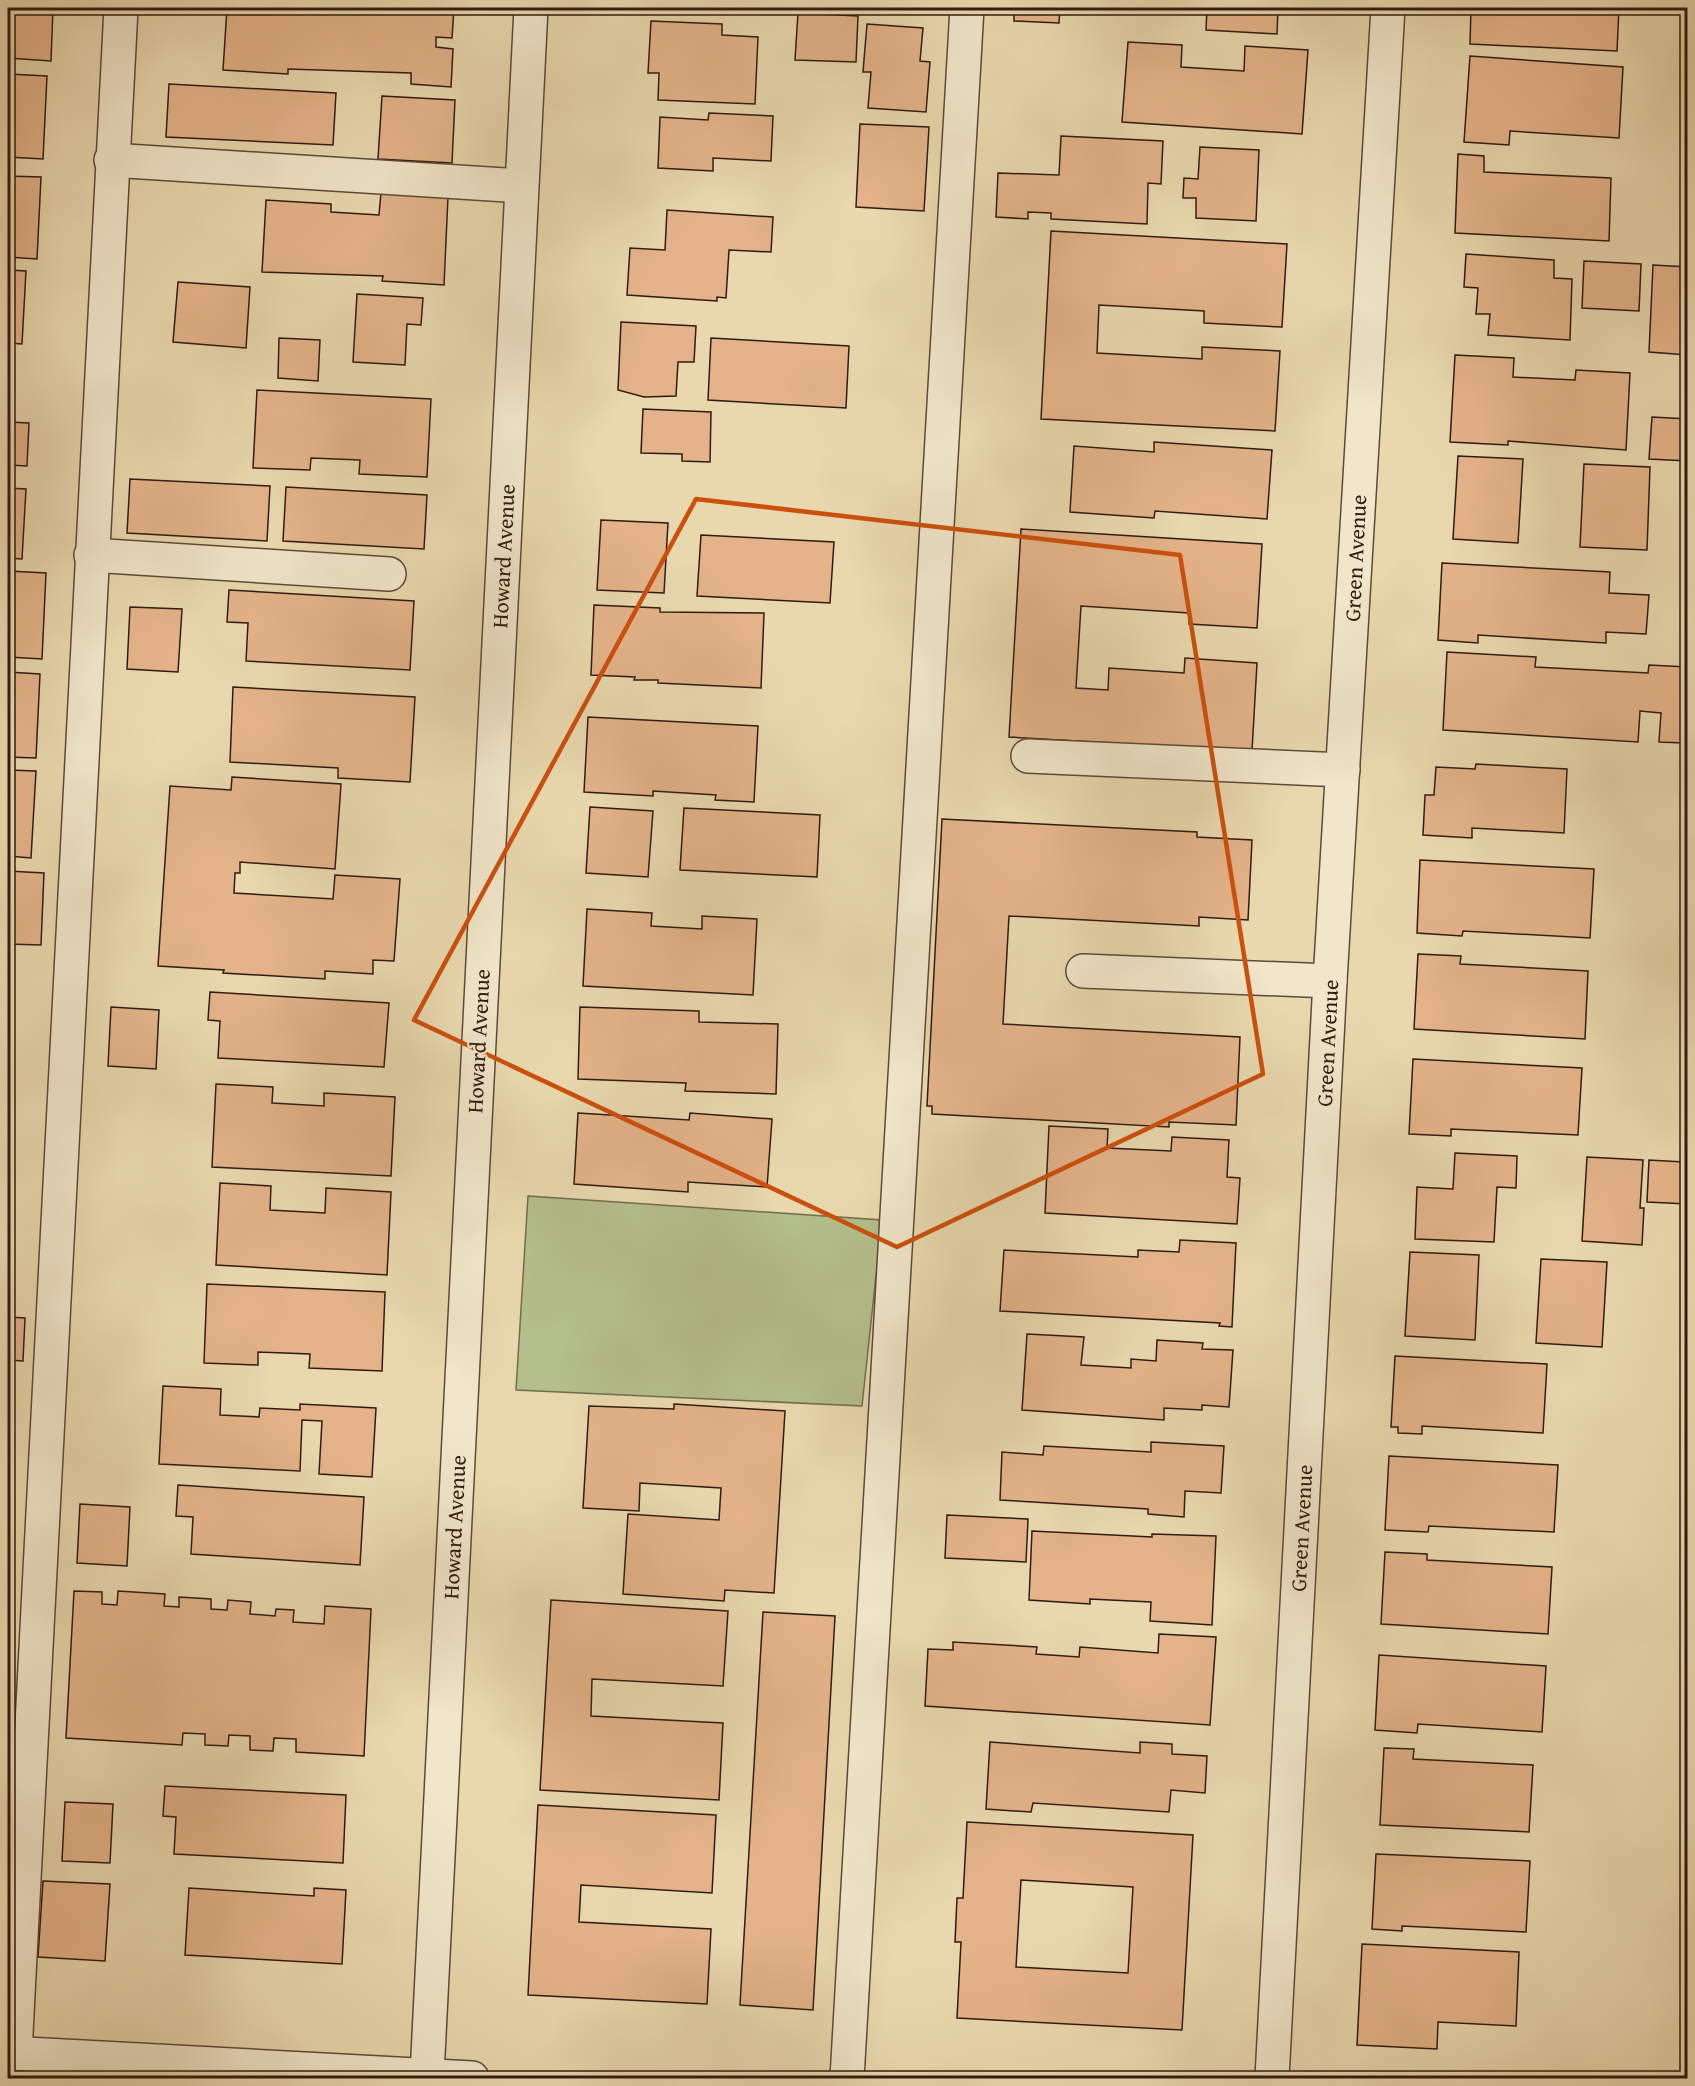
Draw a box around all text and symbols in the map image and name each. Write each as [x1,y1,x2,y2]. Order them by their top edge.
street label: Howard Avenue [483,483,523,629]
street label: Green Avenue [1336,494,1374,622]
street label: Howard Avenue [458,968,498,1114]
street label: Green Avenue [1308,979,1346,1107]
street label: Howard Avenue [434,1454,474,1600]
street label: Green Avenue [1282,1464,1320,1592]

